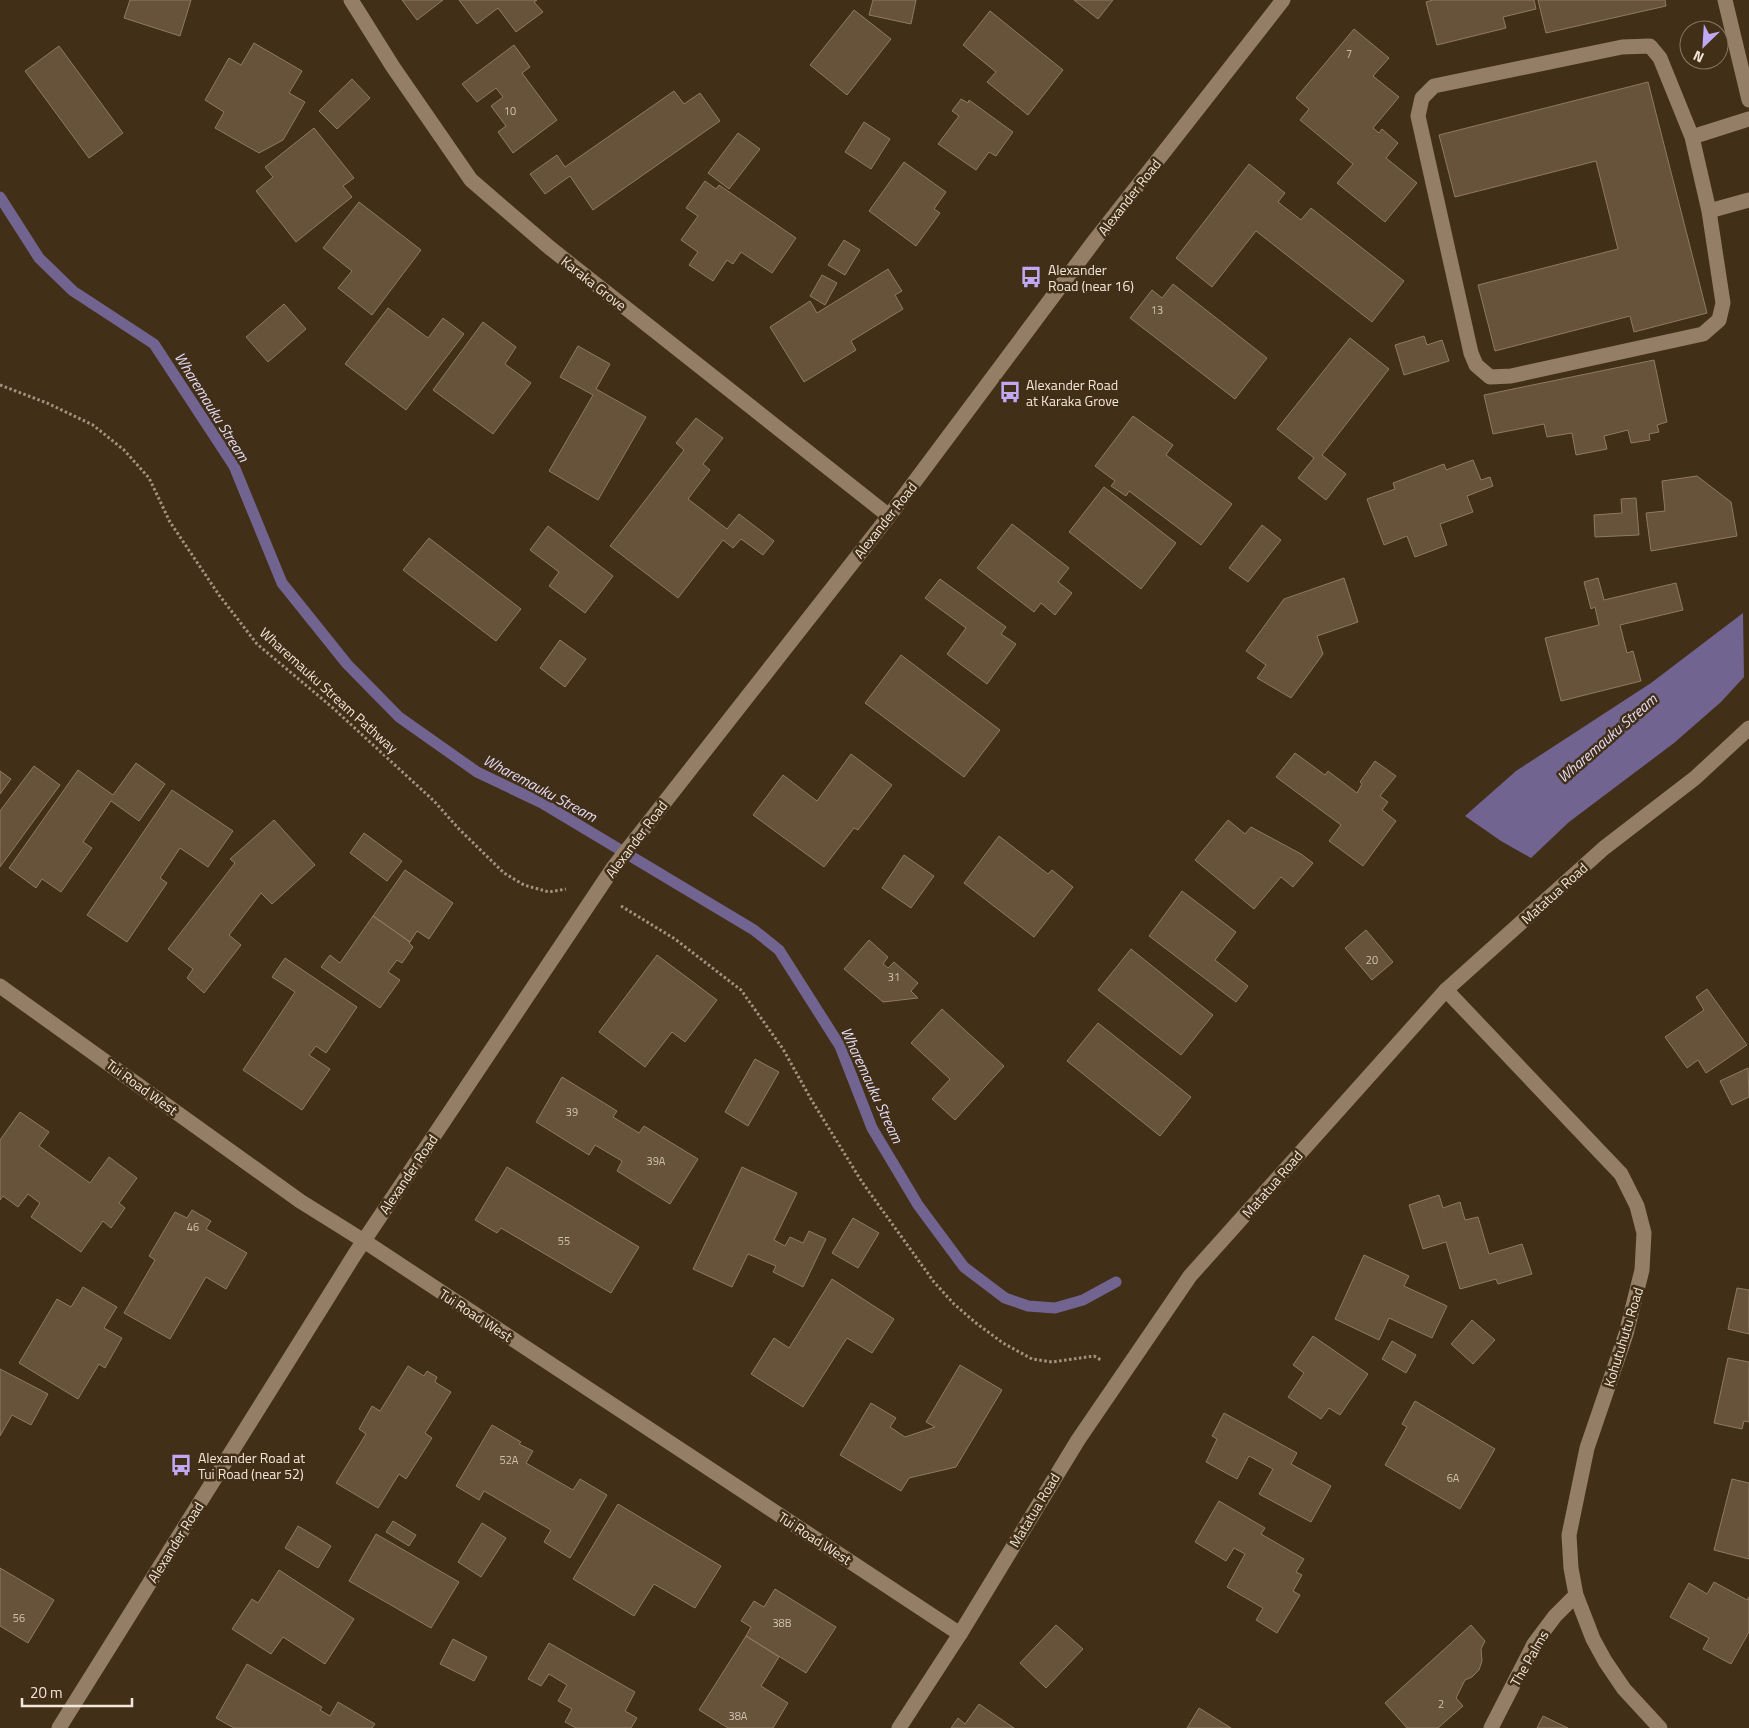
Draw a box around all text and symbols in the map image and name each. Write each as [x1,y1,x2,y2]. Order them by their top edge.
north arrow [1679,20,1729,70]
house number: 7 [1346,46,1352,62]
text: N [1689,46,1707,69]
house number: 10 [504,103,516,119]
street label: Alexander Road [1092,154,1166,240]
street label: Karaka Grove [557,251,631,315]
place label: Alexander Road (near 16) [1048,259,1134,296]
bus stop icon: Alexander Road (near 16) [1018,264,1044,290]
house number: 13 [1151,302,1163,318]
water label: Wharemauku Stream [169,348,255,467]
place label: Alexander Road at Karaka Grove [1026,374,1119,411]
bus stop icon: Alexander Road at Karaka Grove [997,379,1023,405]
street label: Alexander Road [848,477,922,563]
street label: Wharemauku Stream Pathway [255,622,403,758]
water label: Wharemauku Stream [1552,688,1662,788]
water label: Wharemauku Stream [479,748,601,828]
street label: Alexander Road [600,796,672,882]
street label: Matatua Road [1516,857,1592,929]
house number: 20 [1366,952,1378,968]
house number: 31 [888,969,900,985]
water label: Wharemauku Stream [835,1023,909,1147]
street label: Tui Road West [102,1054,182,1120]
house number: 39 [566,1104,578,1120]
street label: Alexander Road [374,1130,442,1218]
street label: Matatua Road [1237,1146,1307,1222]
house number: 39A [647,1153,666,1169]
house number: 46 [187,1219,199,1235]
house number: 55 [558,1233,570,1249]
street label: Tui Road West [435,1283,517,1347]
street label: Kohutuhutu Road [1598,1285,1648,1389]
place label: Alexander Road at Tui Road (near 52) [198,1447,305,1484]
bus stop icon: Alexander Road at Tui Road (near 52) [168,1452,194,1478]
house number: 52A [500,1452,519,1468]
street label: Matatua Road [1004,1469,1064,1551]
house number: 6A [1447,1470,1460,1486]
street label: Alexander Road [142,1497,208,1587]
street label: Tui Road West [774,1506,856,1570]
house number: 56 [13,1610,25,1626]
house number: 38B [772,1615,792,1631]
street label: The Palms [1504,1626,1554,1690]
scale bar [22,1676,132,1708]
text: 20 m [30,1681,63,1704]
house number: 2 [1438,1696,1444,1712]
house number: 38A [729,1708,748,1724]

